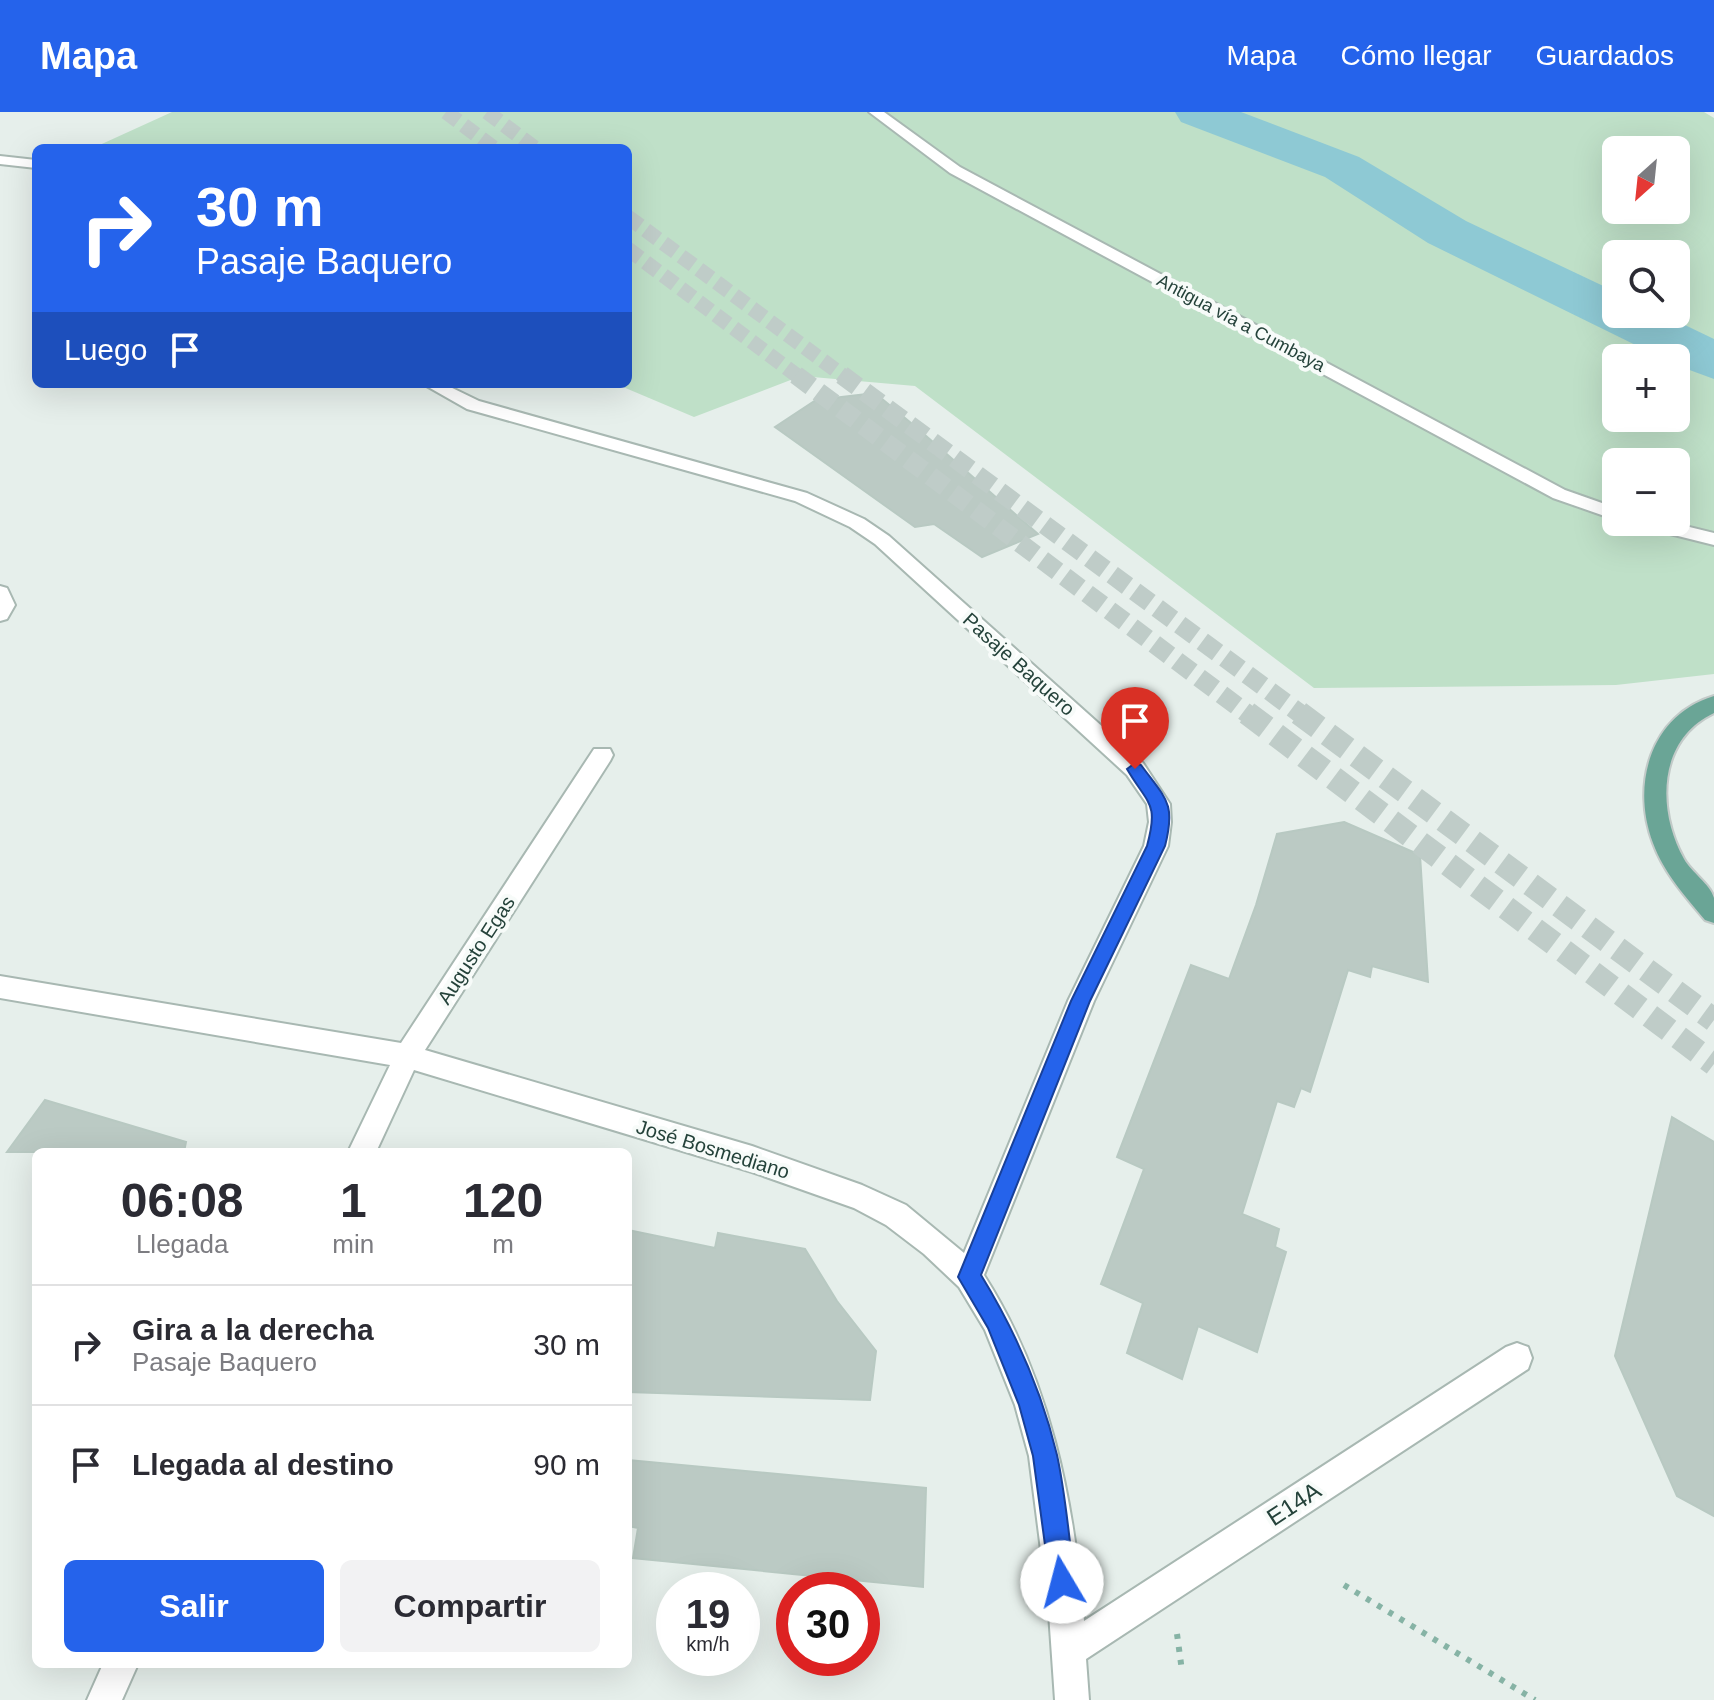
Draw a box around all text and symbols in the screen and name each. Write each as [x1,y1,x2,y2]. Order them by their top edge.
text: Mapa [40,35,137,77]
text: Mapa [1226,40,1297,71]
text: Cómo llegar [1341,40,1491,71]
text: Guardados [1535,40,1674,71]
north arrow [1602,136,1690,224]
map controls [1602,136,1690,536]
text: 30 m [196,175,324,238]
icon: right [64,176,168,280]
button: search [1602,240,1690,328]
text: Pasaje Baquero [196,241,452,282]
street label: Antigua vía a Cumbaya [1154,270,1329,376]
icon: arrive [163,328,207,372]
text: Luego [64,333,147,366]
button: + [1602,344,1690,432]
button: − [1602,448,1690,536]
street label: Pasaje Baquero [959,608,1079,720]
pin [1101,687,1169,769]
icon: arrive [1113,699,1157,743]
street label: Augusto Egas [433,892,519,1008]
street label: José Bosmediano [634,1115,792,1183]
text: 06:08 [121,1174,244,1227]
text: 1 [340,1174,367,1227]
text: 120 [463,1174,543,1227]
text: Llegada [136,1229,228,1259]
text: min [332,1229,374,1259]
text: m [492,1229,514,1259]
text: Gira a la derecha [132,1313,374,1346]
icon: right [64,1323,108,1367]
text: 30 m [533,1328,600,1361]
text: Pasaje Baquero [132,1347,317,1377]
icon: arrive [64,1443,108,1487]
text: Llegada al destino [132,1448,394,1481]
text: 90 m [533,1448,600,1481]
street label: E14A [1262,1476,1326,1531]
position arrow [1020,1540,1104,1624]
button: Salir [64,1560,324,1652]
button: Compartir [340,1560,600,1652]
speed limit sign: 30 [776,1572,880,1676]
text: 19 [686,1592,730,1636]
text: km/h [686,1633,730,1655]

